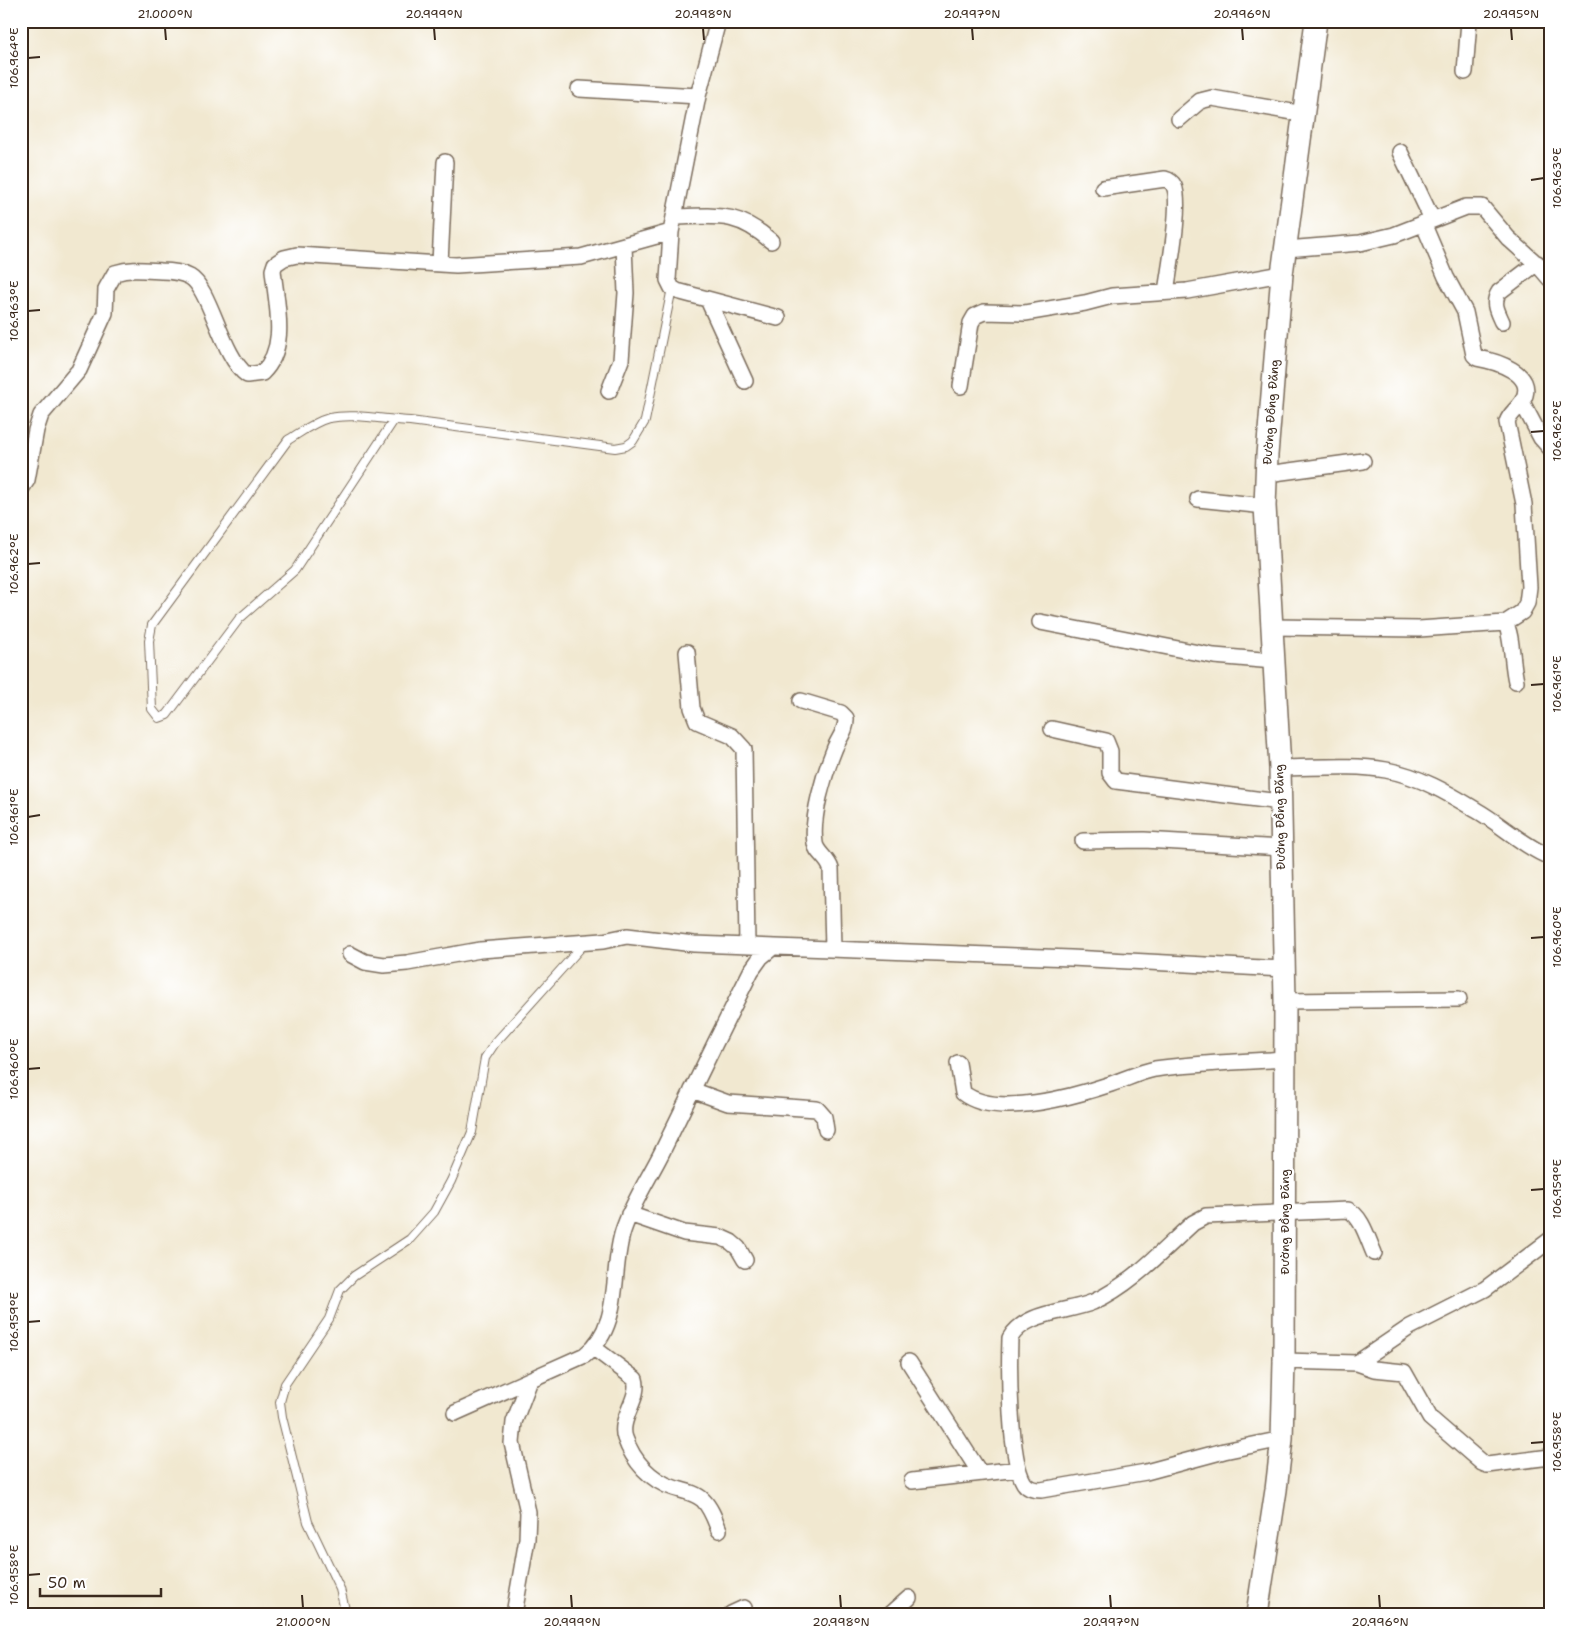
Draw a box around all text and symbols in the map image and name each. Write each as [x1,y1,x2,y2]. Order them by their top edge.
text: 21.000°N [137,6,193,22]
text: 20.999°N [405,6,463,22]
text: 20.998°N [674,6,732,22]
text: 20.997°N [943,6,1001,22]
text: 20.996°N [1213,6,1271,22]
text: 20.995°N [1483,6,1539,22]
text: 106.964°E [6,27,22,89]
text: 106.963°E [1549,148,1565,208]
text: 106.963°E [6,281,22,341]
street label: Đường Đồng Đăng [1259,359,1283,465]
text: 106.962°E [1549,401,1565,461]
text: 106.962°E [6,534,22,594]
text: 106.961°E [1549,655,1565,713]
street label: Đường Đồng Đăng [1271,764,1289,870]
text: 106.961°E [6,788,22,846]
text: 106.960°E [1549,906,1565,968]
text: 106.960°E [6,1038,22,1100]
text: 106.959°E [1549,1159,1565,1219]
street label: Đường Đồng Đăng [1277,1169,1293,1275]
text: 106.959°E [6,1292,22,1352]
text: 106.958°E [1549,1412,1565,1472]
text: 106.958°E [6,1545,22,1605]
scale bar [40,1565,161,1597]
text: 50 m [48,1573,86,1593]
text: 21.000°N [275,1614,331,1630]
text: 20.999°N [543,1614,601,1630]
text: 20.998°N [812,1614,870,1630]
text: 20.997°N [1082,1614,1140,1630]
text: 20.996°N [1351,1614,1409,1630]

